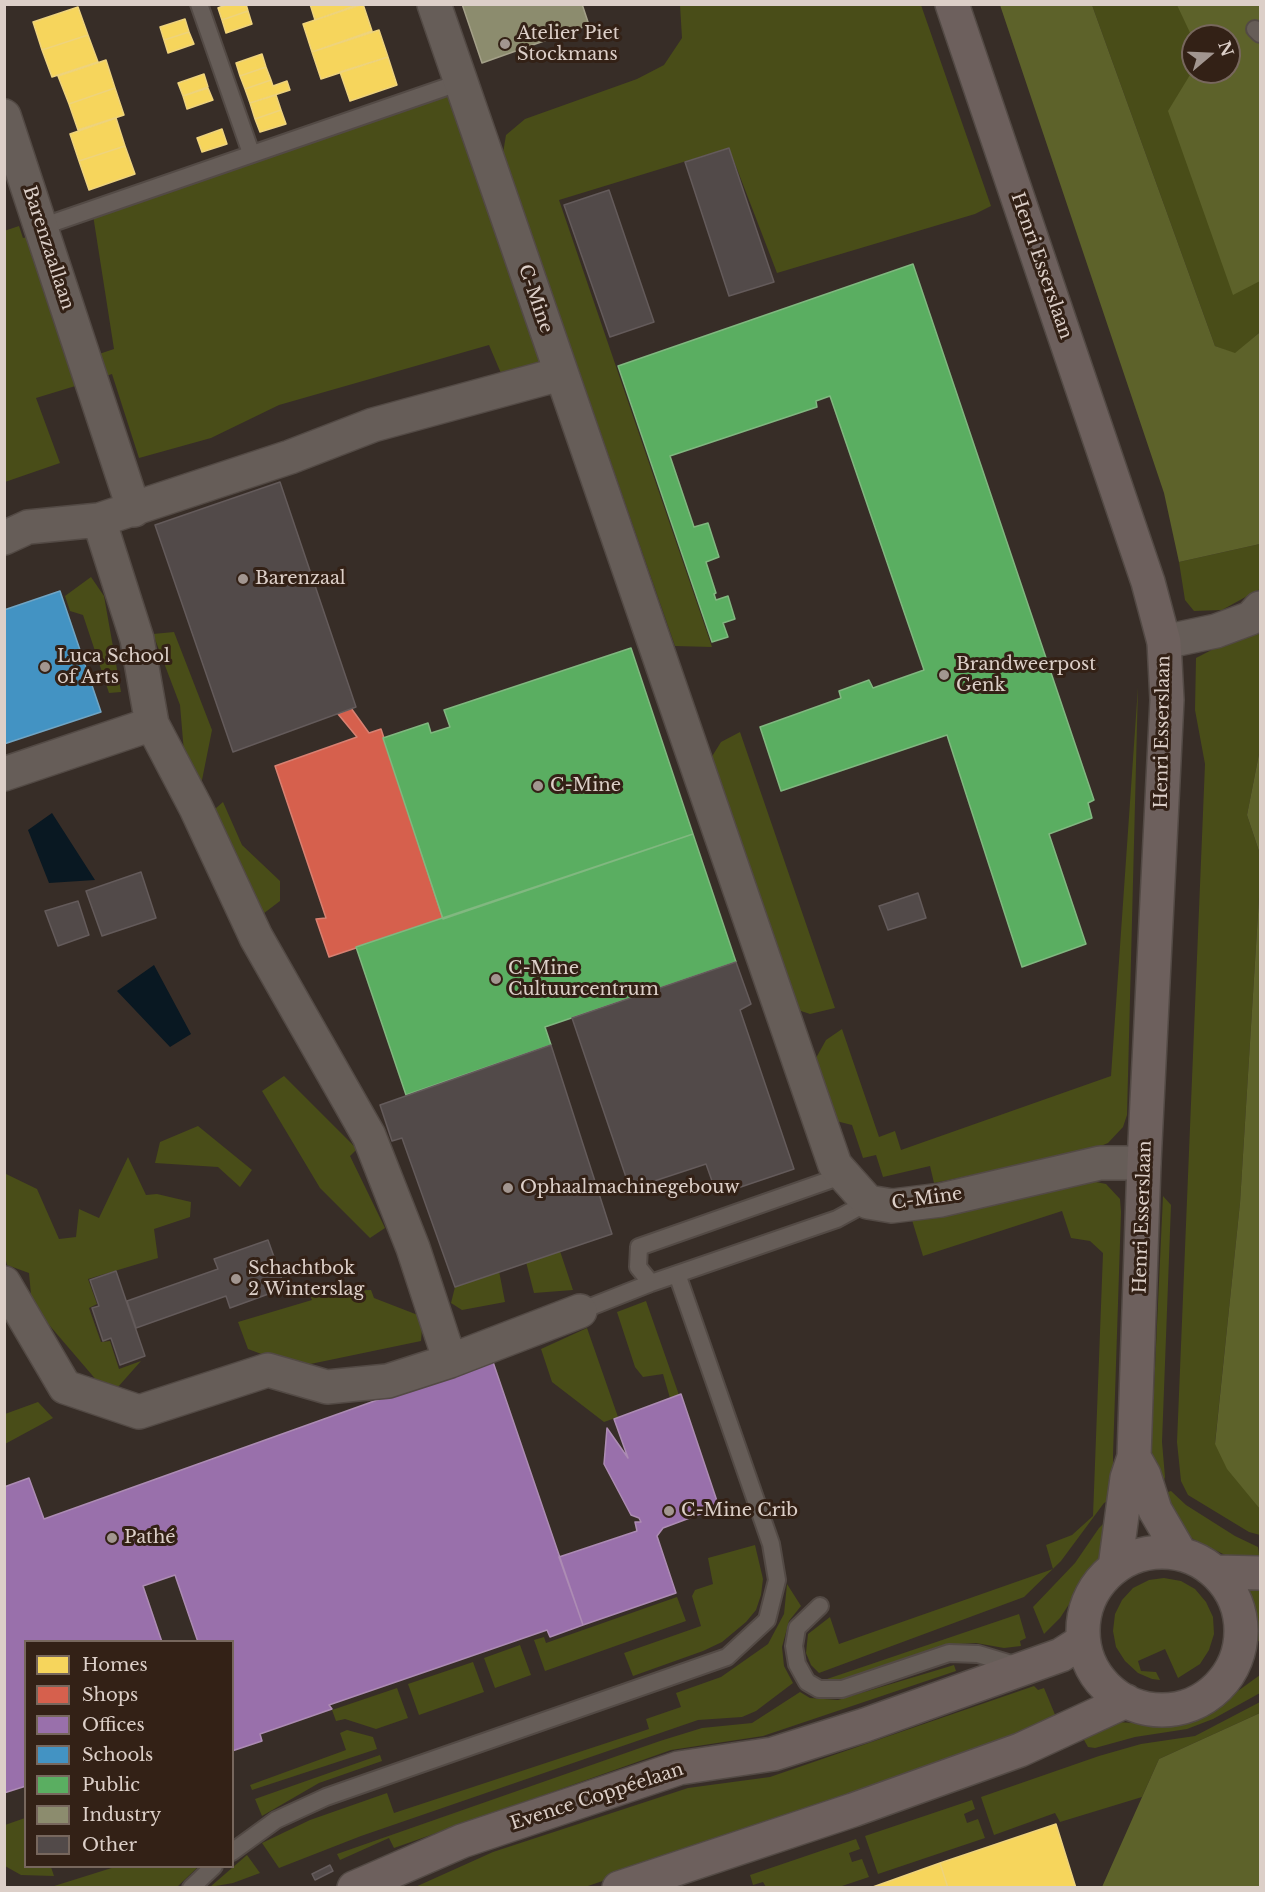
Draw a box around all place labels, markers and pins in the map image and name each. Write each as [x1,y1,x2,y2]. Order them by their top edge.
place label: Atelier Piet Stockmans [517,23,620,66]
marker: Atelier Piet Stockmans [498,37,512,51]
place label: Barenzaal [255,568,346,590]
marker: Barenzaal [236,572,250,586]
place label: Luca School of Arts [57,646,170,688]
place label: Brandweerpost Genk [956,654,1096,696]
marker: Luca School of Arts [38,660,52,674]
marker: Brandweerpost Genk [937,668,951,682]
place label: C-Mine [550,775,621,797]
marker: C-Mine [531,779,545,793]
place label: C-Mine Cultuurcentrum [508,958,659,1000]
marker: C-Mine Cultuurcentrum [489,972,503,986]
place label: Ophaalmachinegebouw [520,1177,740,1199]
marker: Ophaalmachinegebouw [501,1181,515,1195]
place label: Schachtbok 2 Winterslag [248,1258,364,1300]
marker: Schachtbok 2 Winterslag [229,1272,243,1286]
place label: C-Mine Crib [681,1500,798,1522]
marker: C-Mine Crib [662,1504,676,1518]
place label: Pathé [124,1527,176,1549]
marker: Pathé [105,1531,119,1545]

